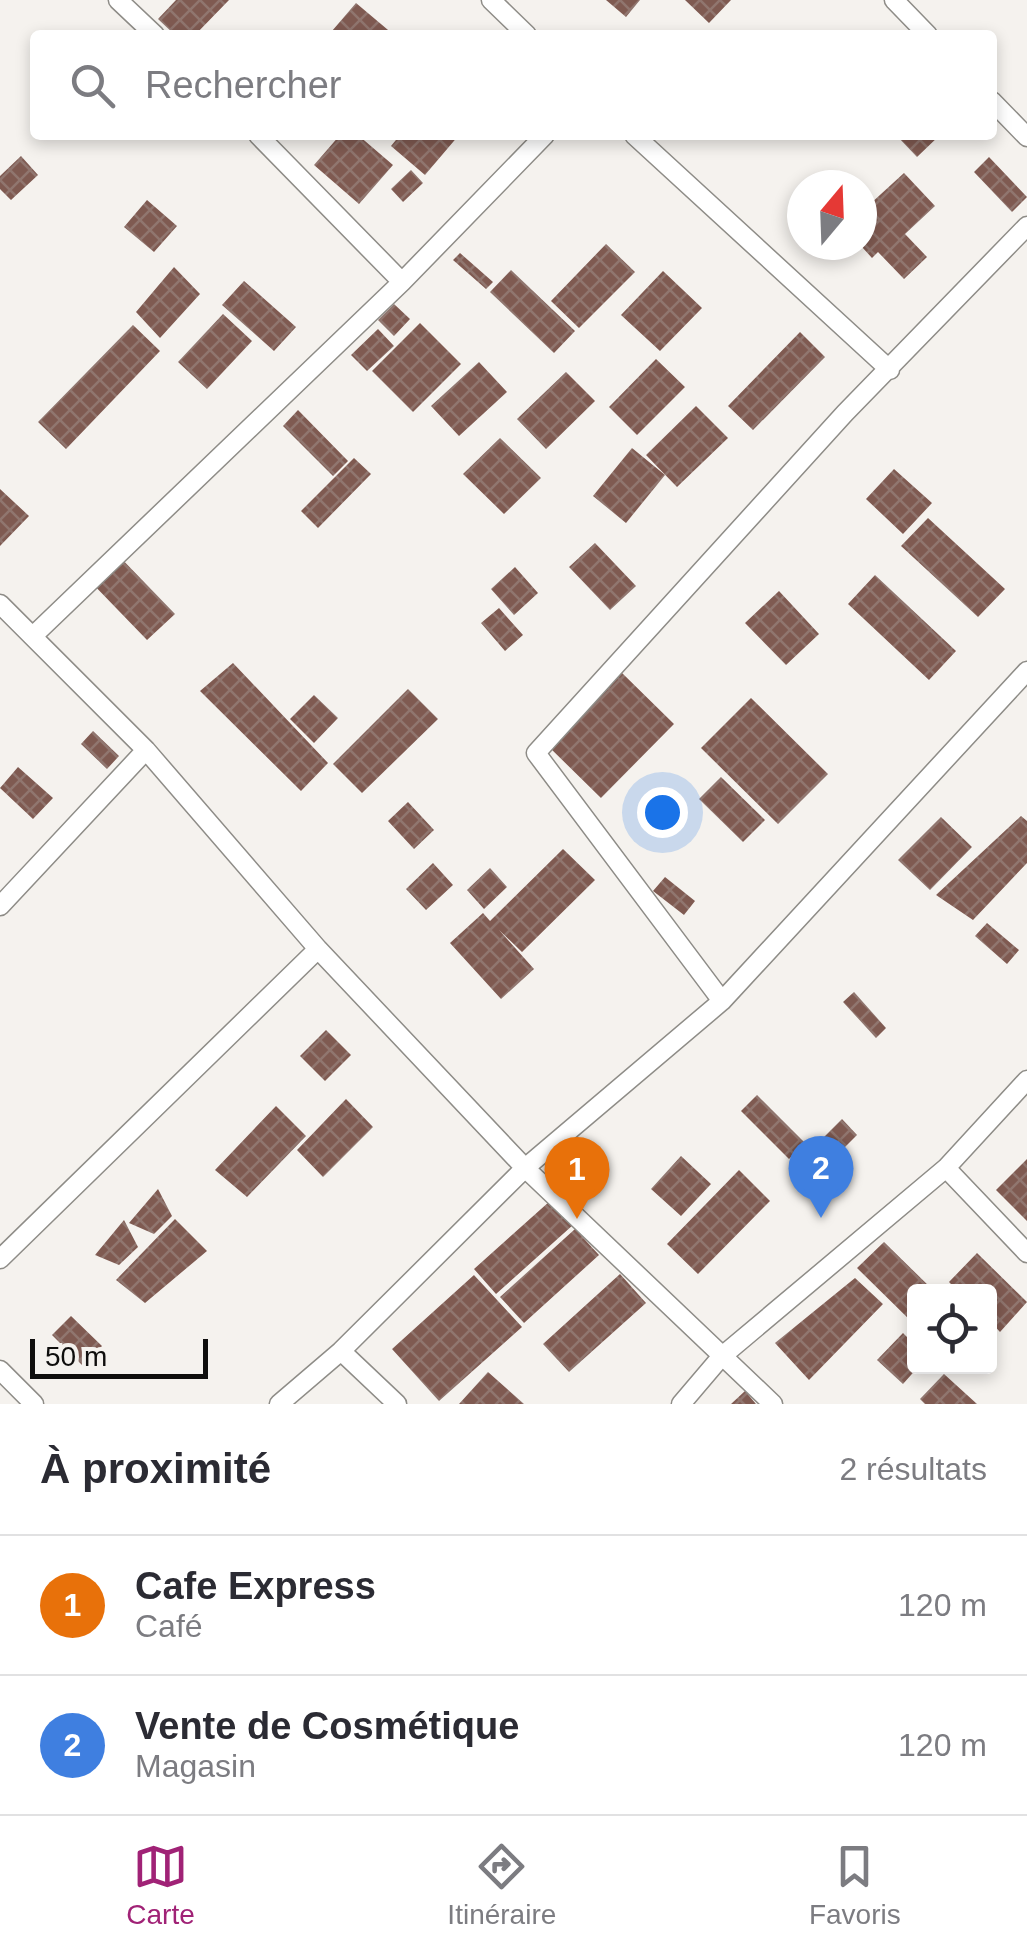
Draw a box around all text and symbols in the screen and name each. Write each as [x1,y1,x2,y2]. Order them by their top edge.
search box [30,30,997,140]
icon: search [65,58,120,113]
text: Rechercher [145,64,341,106]
north arrow [787,170,877,260]
your location [637,787,688,838]
pin: 1 [544,1136,610,1219]
pin: 2 [788,1136,854,1218]
map controls [907,1284,997,1374]
button: locate [907,1284,997,1374]
scale bar [30,1334,208,1378]
text: 50 m [45,1341,107,1372]
text: À proximité [40,1445,271,1492]
text: 2 résultats [839,1451,987,1487]
text: Cafe Express [135,1565,376,1607]
text: 1 [64,1587,81,1623]
text: 120 m [898,1587,987,1623]
text: Café [135,1608,203,1644]
text: Vente de Cosmétique [135,1705,519,1747]
text: 2 [64,1727,81,1763]
text: 120 m [898,1727,987,1763]
text: Magasin [135,1748,256,1784]
tab: Carte [126,1839,195,1931]
tab: Itinéraire [447,1839,556,1931]
tab: Favoris [809,1839,901,1931]

